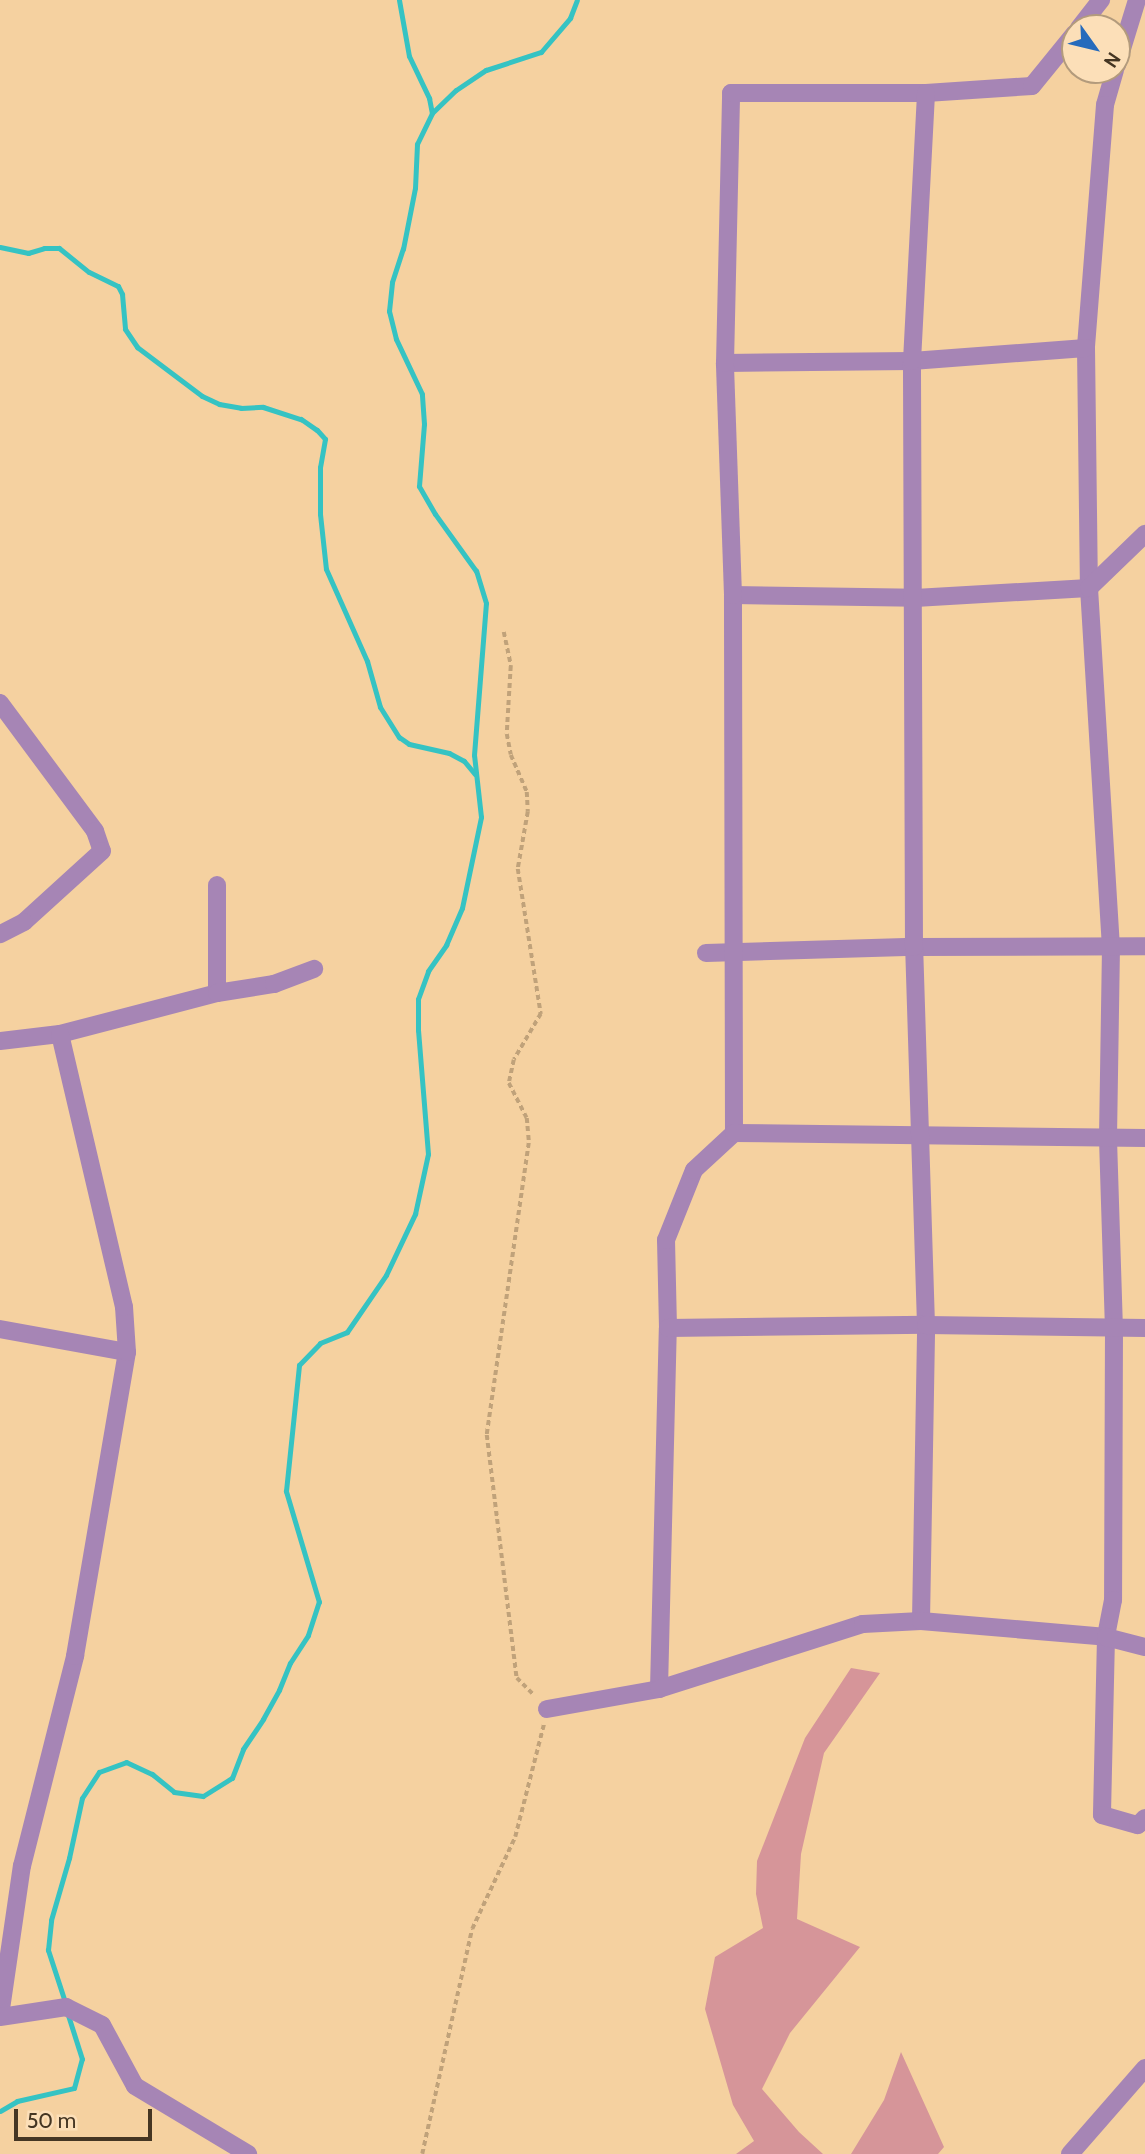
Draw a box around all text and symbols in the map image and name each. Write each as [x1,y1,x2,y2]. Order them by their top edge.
north arrow [1061,14,1131,84]
text: N [1099,48,1125,72]
scale bar [18,2094,156,2138]
text: 50 m [27,2108,76,2133]

